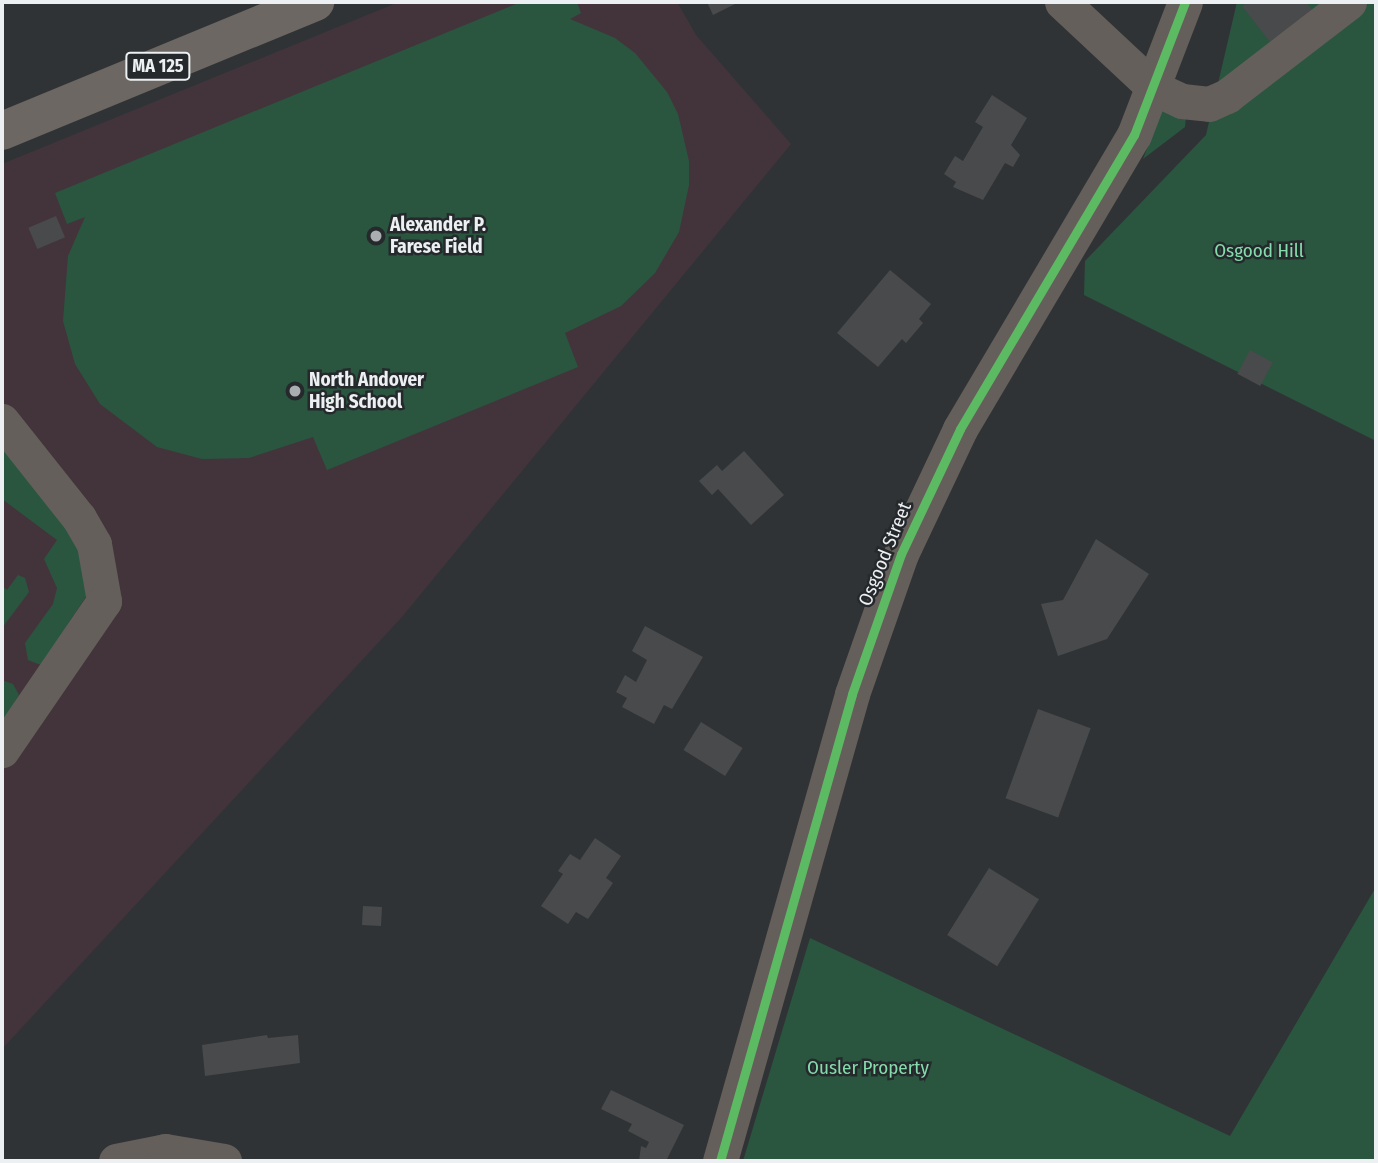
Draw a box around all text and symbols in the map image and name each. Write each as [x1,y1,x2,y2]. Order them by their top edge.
road number: MA 125 [125,52,191,80]
place label: Alexander P. Farese Field [390,214,486,258]
marker: Alexander P. Farese Field [368,228,384,244]
park label: Osgood Hill [1214,240,1304,262]
place label: North Andover High School [309,369,424,413]
marker: North Andover High School [287,383,303,399]
street label: Osgood Street [854,499,916,609]
park label: Ousler Property [807,1057,929,1079]

